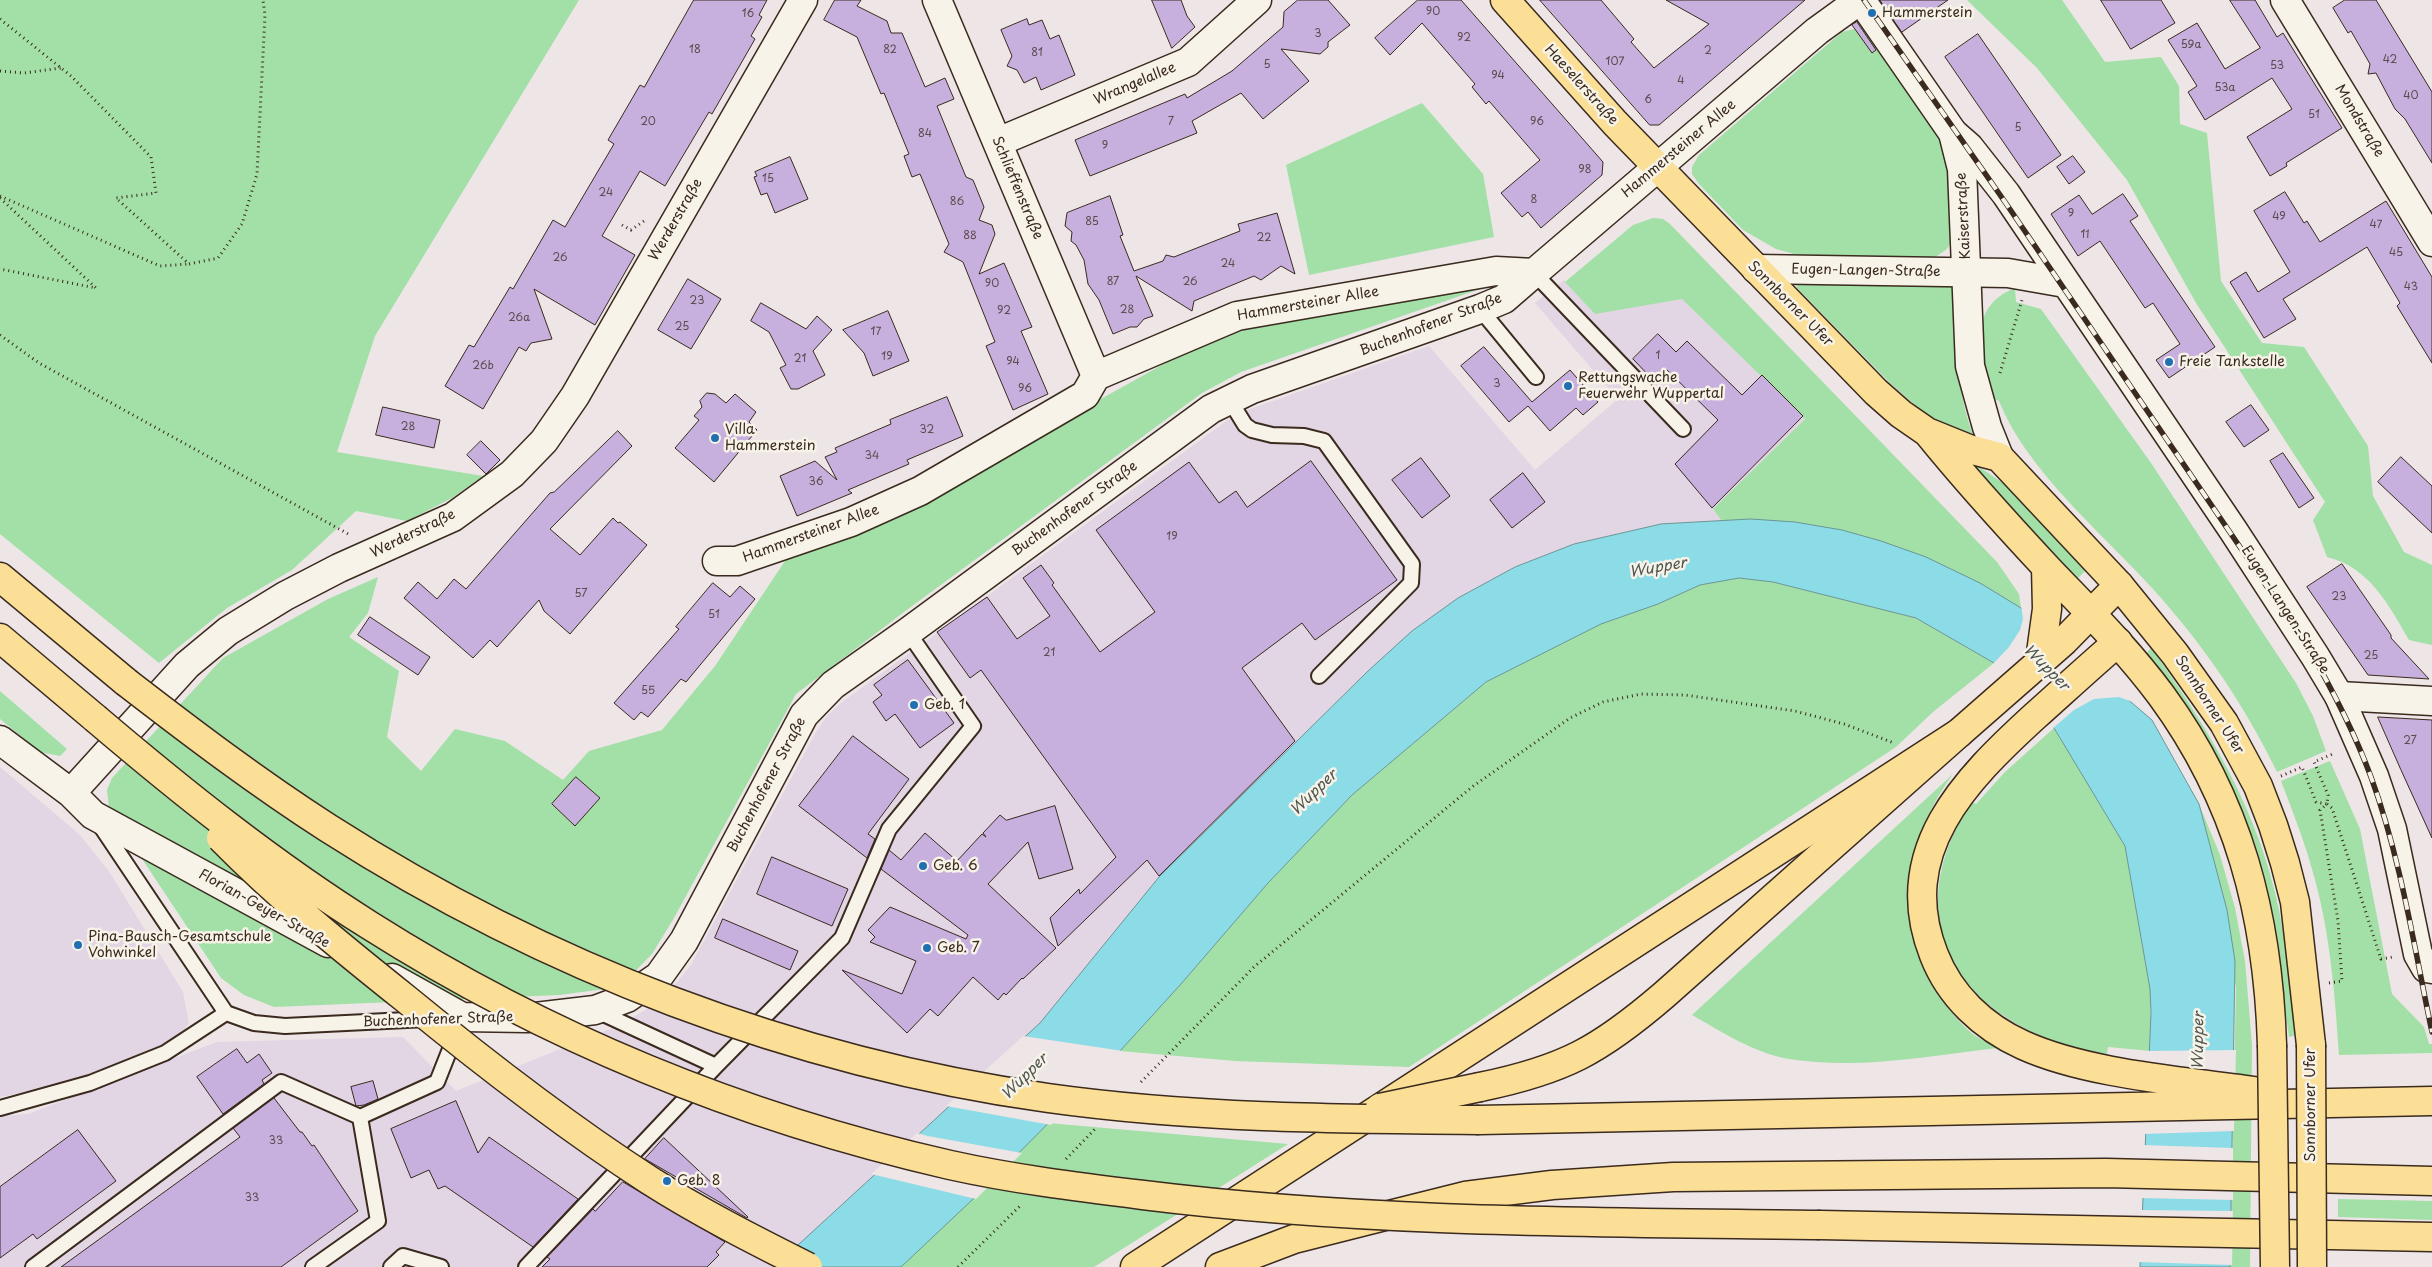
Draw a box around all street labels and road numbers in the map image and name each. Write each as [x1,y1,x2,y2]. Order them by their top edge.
street label: Haeselerstraße [1541,41,1621,129]
street label: Wrangelallee [1092,59,1178,109]
street label: Mondstraße [2331,82,2387,160]
street label: Hammersteiner Allee [1619,96,1739,202]
street label: Schlieffenstraße [988,134,1046,242]
street label: Kaiserstraße [1953,172,1975,260]
street label: Werderstraße [646,176,706,264]
street label: Sonnborner Ufer [1744,258,1836,350]
street label: Eugen-Langen-Straße [1791,261,1941,281]
street label: Hammersteiner Allee [1236,283,1380,325]
street label: Buchenhofener Straße [1358,290,1504,360]
street label: Buchenhofener Straße [1009,458,1141,560]
street label: Hammersteiner Allee [741,502,881,566]
street label: Werderstraße [368,506,458,562]
street label: Eugen-Langen-Straße [2237,543,2333,677]
street label: Sonnborner Ufer [2171,653,2247,757]
street label: Buchenhofener Straße [724,715,810,855]
street label: Florian-Geyer-Straße [196,866,332,952]
street label: Buchenhofener Straße [362,1009,514,1031]
street label: Sonnborner Ufer [2303,1048,2319,1162]

